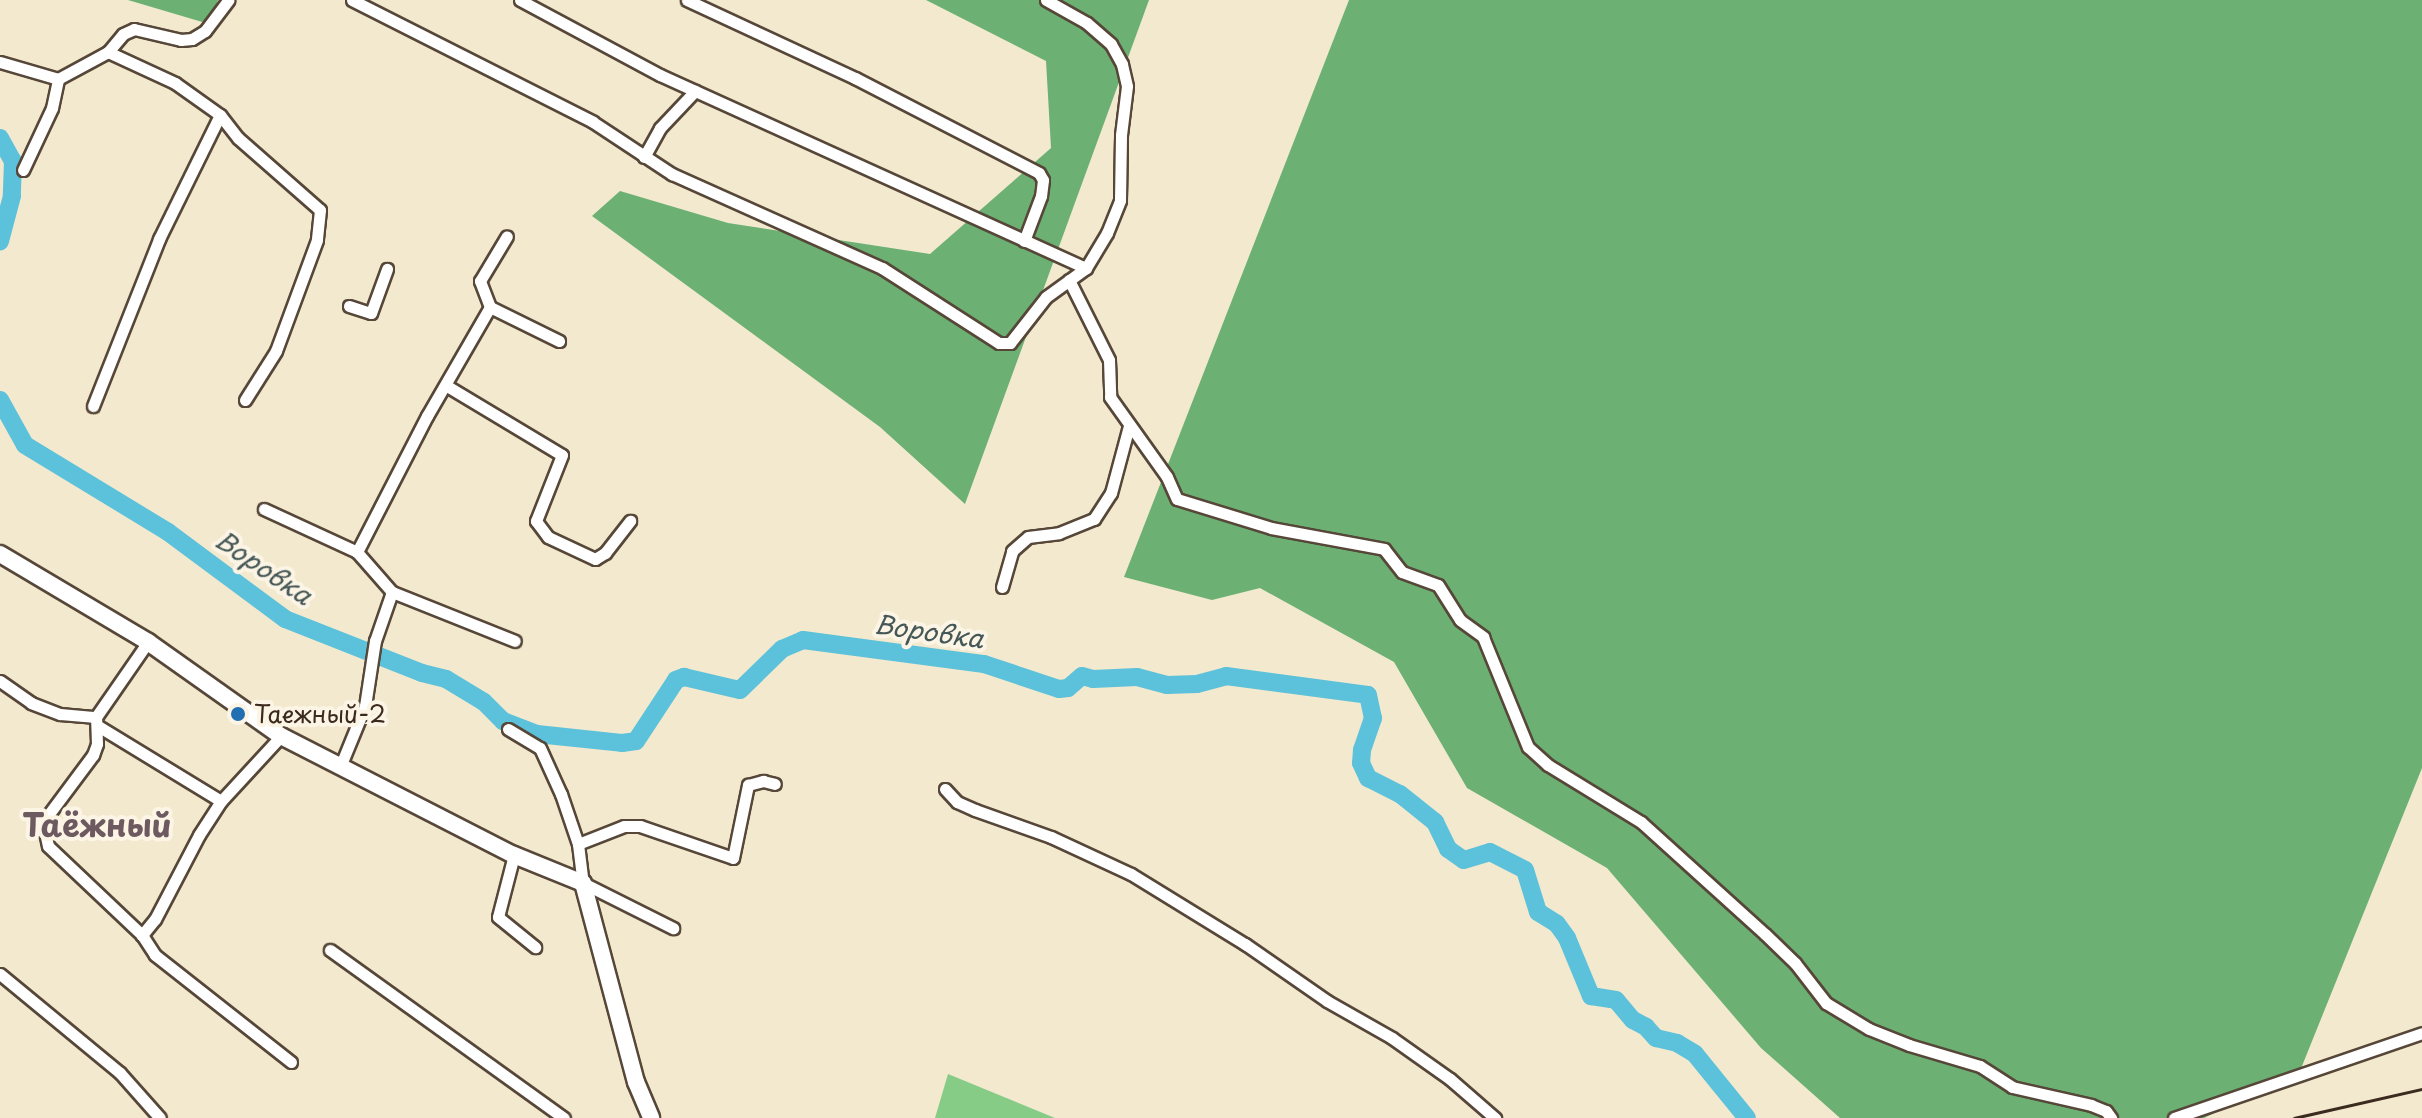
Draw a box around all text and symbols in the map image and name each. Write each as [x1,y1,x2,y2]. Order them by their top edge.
water label: Воровка [210,523,318,611]
water label: Воровка [872,608,986,654]
place label: Таежный-2 [254,700,386,728]
marker: Таежный-2 [229,705,247,723]
district label: Таёжный [22,805,172,843]

